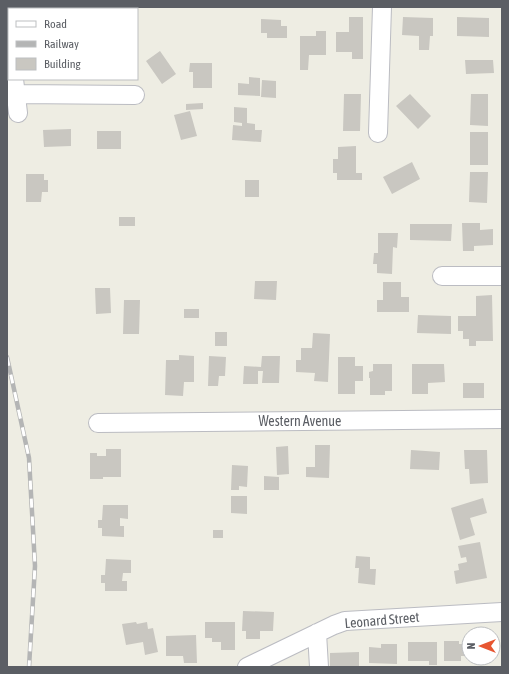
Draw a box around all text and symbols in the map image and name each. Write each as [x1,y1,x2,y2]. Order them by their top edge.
legend [8,8,138,80]
text: Road [44,17,67,31]
text: Railway [44,37,79,51]
text: Building [44,57,82,71]
street label: Western Avenue [259,413,341,429]
street label: Leonard Street [344,609,420,631]
north arrow [461,626,501,666]
text: N [465,643,477,649]

